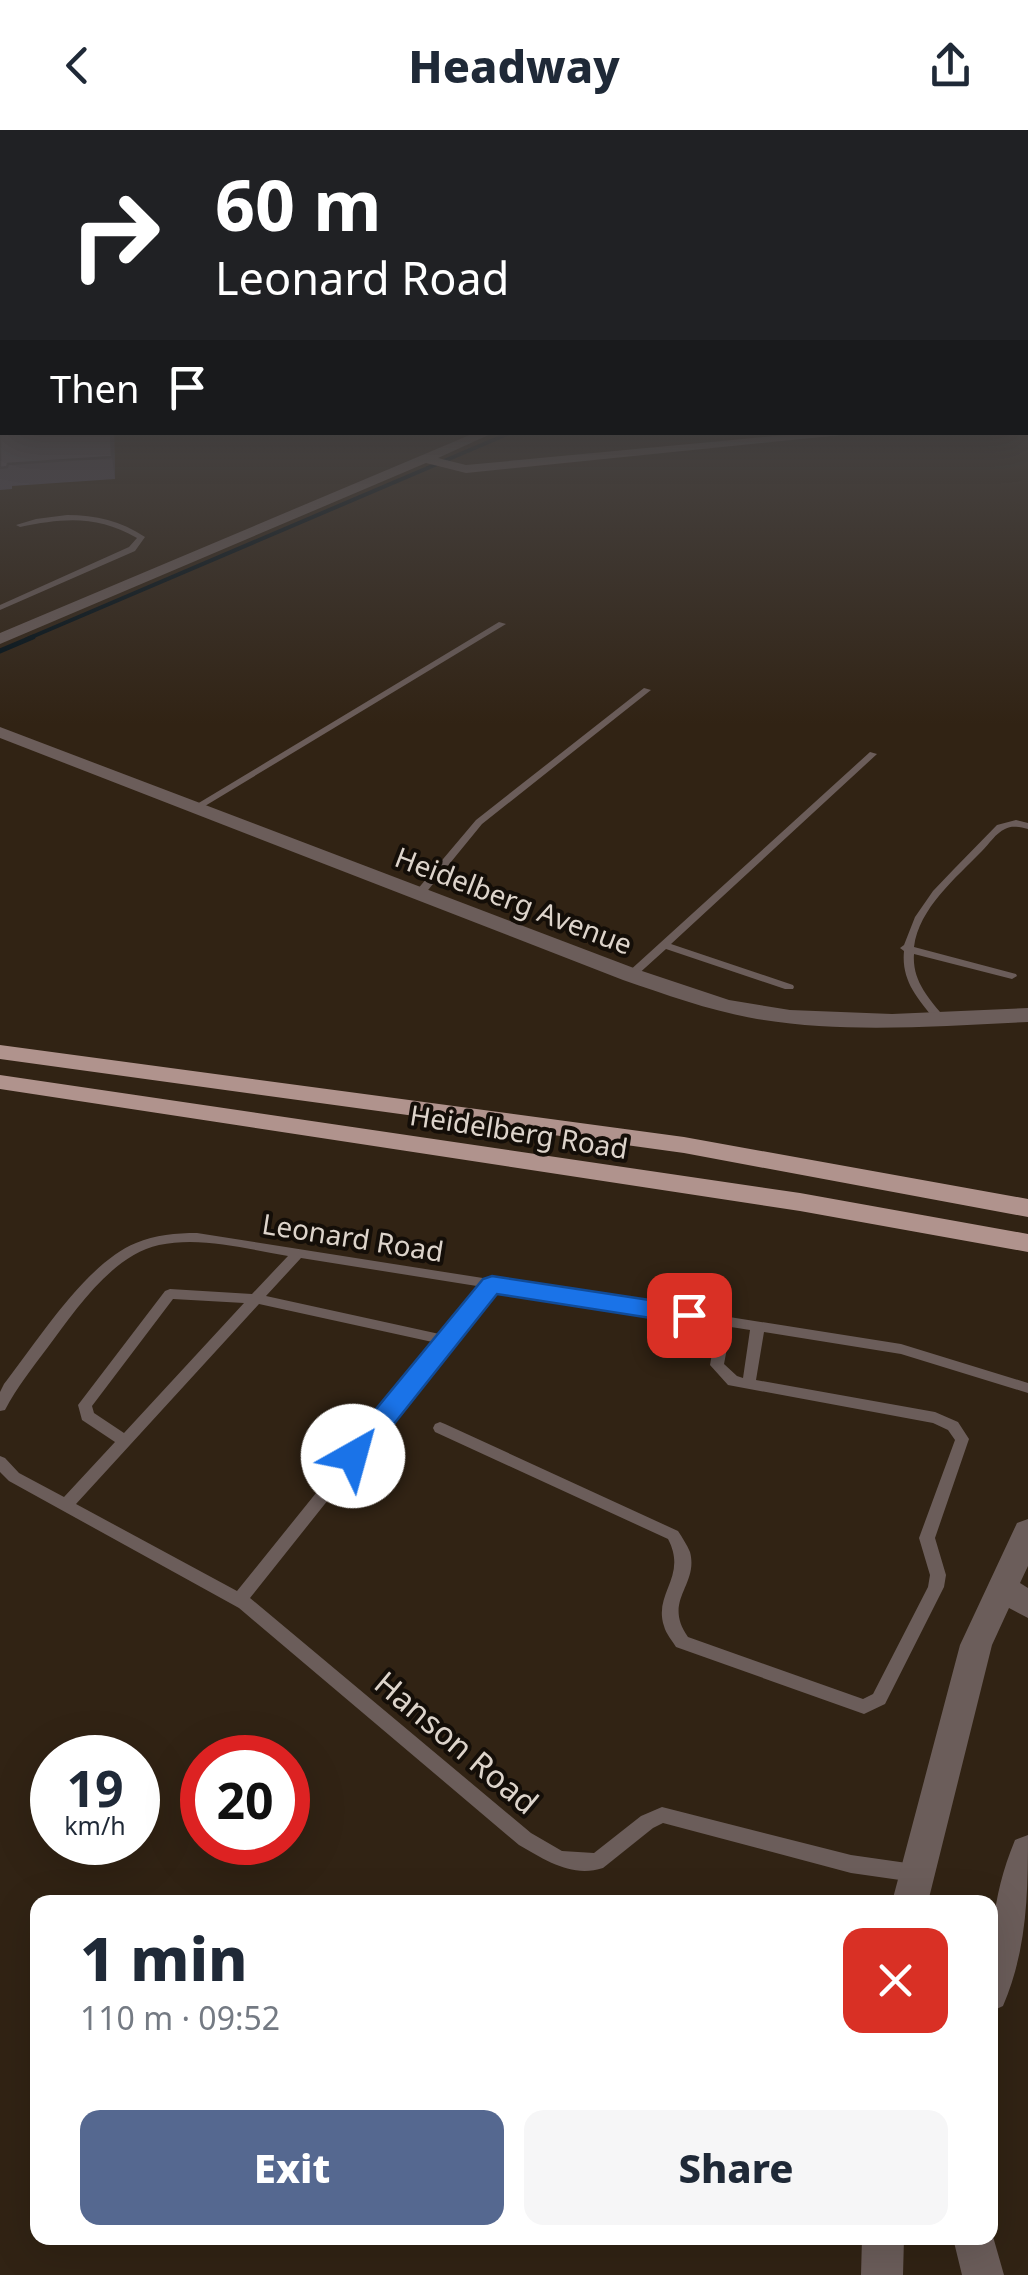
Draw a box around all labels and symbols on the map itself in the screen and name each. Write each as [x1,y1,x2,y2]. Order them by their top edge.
street label: Heidelberg Avenue [390,837,638,963]
street label: Heidelberg Road [407,1095,631,1167]
street label: Leonard Road [260,1204,446,1270]
pin [647,1273,732,1358]
position arrow [301,1404,405,1508]
street label: Hanson Road [366,1661,548,1823]
speed limit sign: 20 [180,1735,310,1865]

